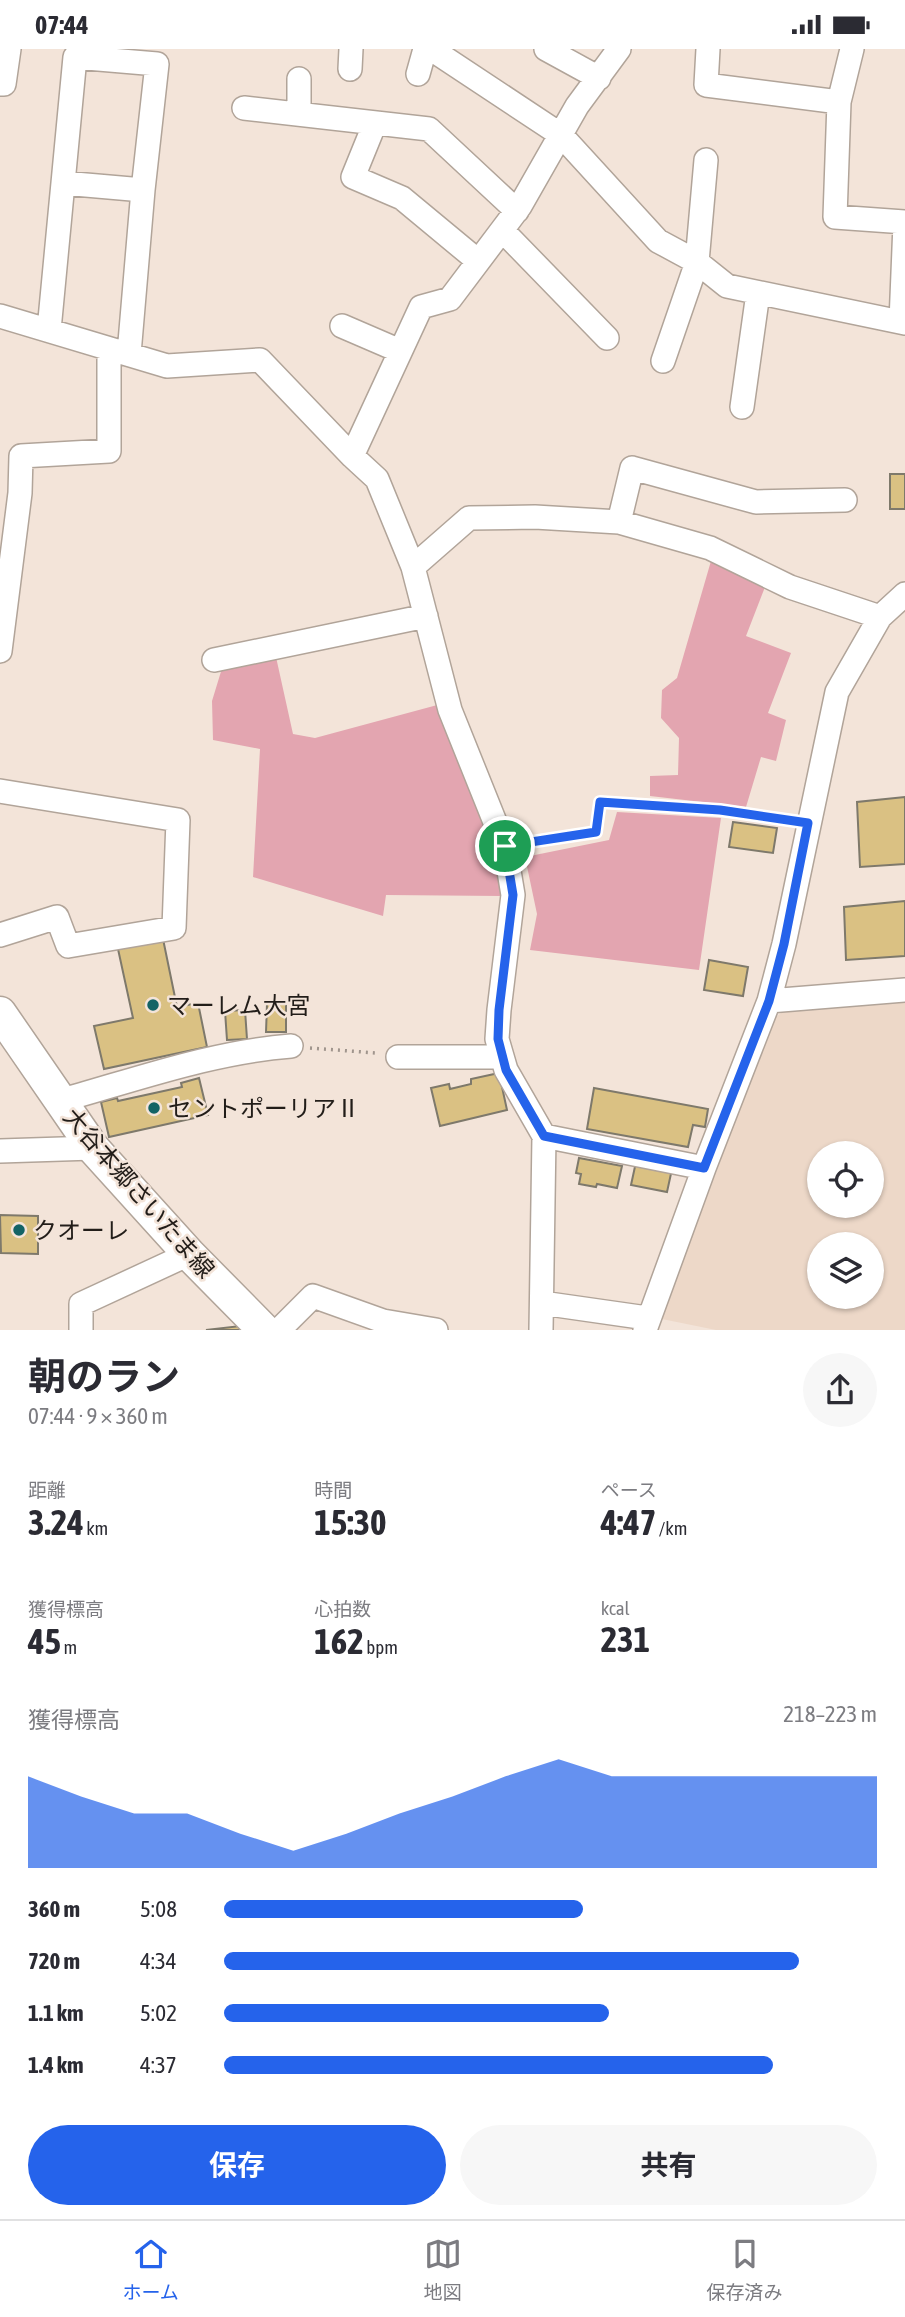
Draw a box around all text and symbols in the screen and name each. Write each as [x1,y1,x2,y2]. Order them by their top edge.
text: 07:44 [35,10,89,40]
pin [475,816,535,876]
icon: arrive [486,827,524,865]
place label: マーレム大宮 [167,992,311,1019]
marker: マーレム大宮 [145,997,161,1013]
place label: セントポーリアⅡ [168,1095,360,1122]
marker: セントポーリアⅡ [146,1100,162,1116]
street label: 大谷本郷さいたま線 [58,1103,220,1283]
map controls [807,1141,884,1309]
button: locate [807,1141,884,1218]
place label: クオーレ [33,1217,129,1244]
marker: クオーレ [11,1222,27,1238]
button: layers [807,1232,884,1309]
button: share [803,1353,877,1427]
text: 朝のラン [28,1355,180,1398]
text: 07:44 · 9 × 360 m [28,1403,168,1429]
text: 距離 [28,1479,66,1501]
text: 時間 [314,1479,352,1501]
text: ペース [601,1479,657,1501]
text: 3.24 [28,1502,84,1542]
text: 15:30 [314,1502,386,1542]
text: 4:47 [601,1502,656,1542]
text: km [84,1517,108,1539]
text: /km [656,1517,687,1539]
text: kcal [601,1597,630,1619]
text: 獲得標高 [28,1598,104,1620]
text: 心拍数 [314,1598,371,1620]
text: 231 [601,1619,650,1659]
text: 45 [28,1621,61,1661]
text: 162 [314,1621,364,1661]
text: m [61,1636,77,1658]
text: bpm [364,1636,398,1658]
text: 218–223 m [783,1701,877,1727]
text: 獲得標高 [28,1707,120,1733]
text: 360 m [28,1896,80,1922]
text: 5:08 [140,1896,177,1922]
text: 720 m [28,1948,80,1974]
text: 4:34 [140,1948,177,1974]
text: 1.1 km [28,2000,84,2026]
text: 5:02 [140,2000,177,2026]
text: 1.4 km [28,2052,84,2078]
text: 4:37 [140,2052,177,2078]
button: 保存 [28,2125,446,2205]
button: 共有 [460,2125,877,2205]
tab: ホーム [122,2235,179,2304]
tab: 地図 [424,2235,462,2304]
tab: 保存済み [707,2235,783,2304]

